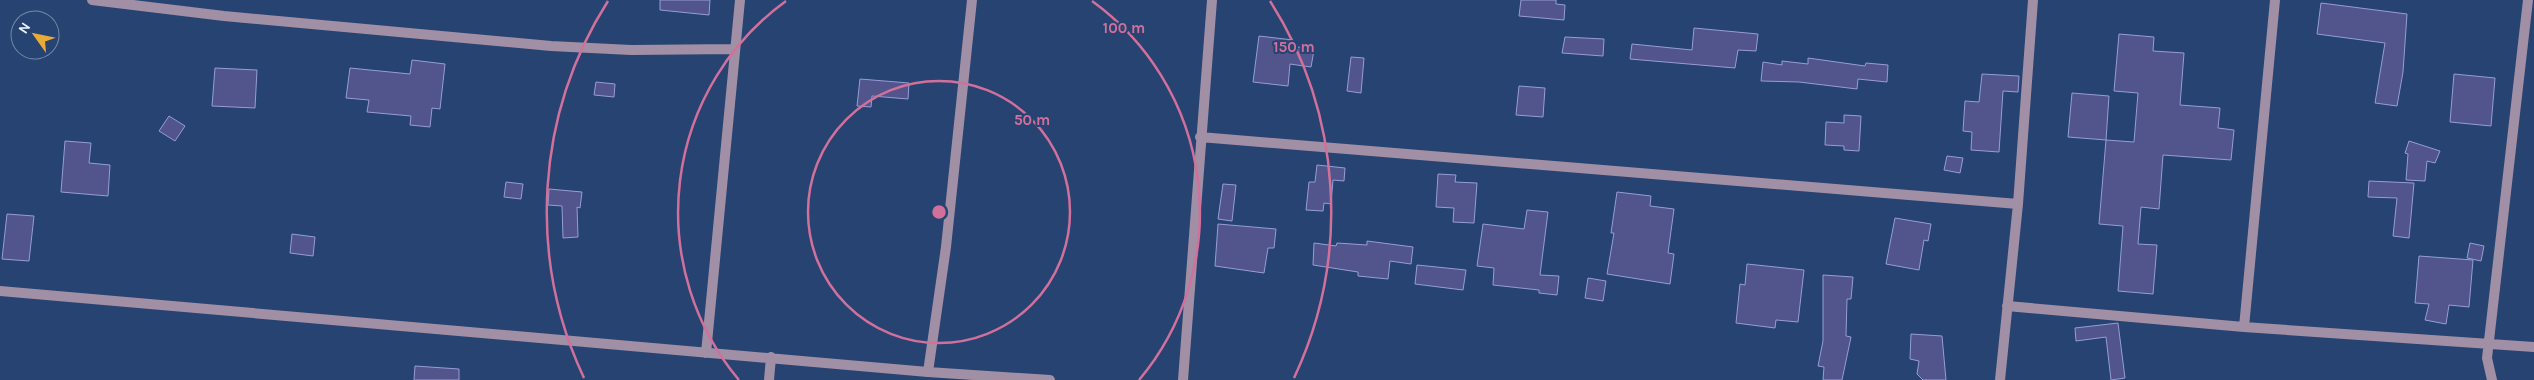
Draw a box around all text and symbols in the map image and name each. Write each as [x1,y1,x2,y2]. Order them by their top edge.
north arrow [10,10,60,60]
text: N [15,19,34,37]
text: 100 m [1103,19,1145,37]
text: 150 m [1273,38,1315,56]
text: 50 m [1014,111,1050,129]
centre of rings [930,203,948,221]

